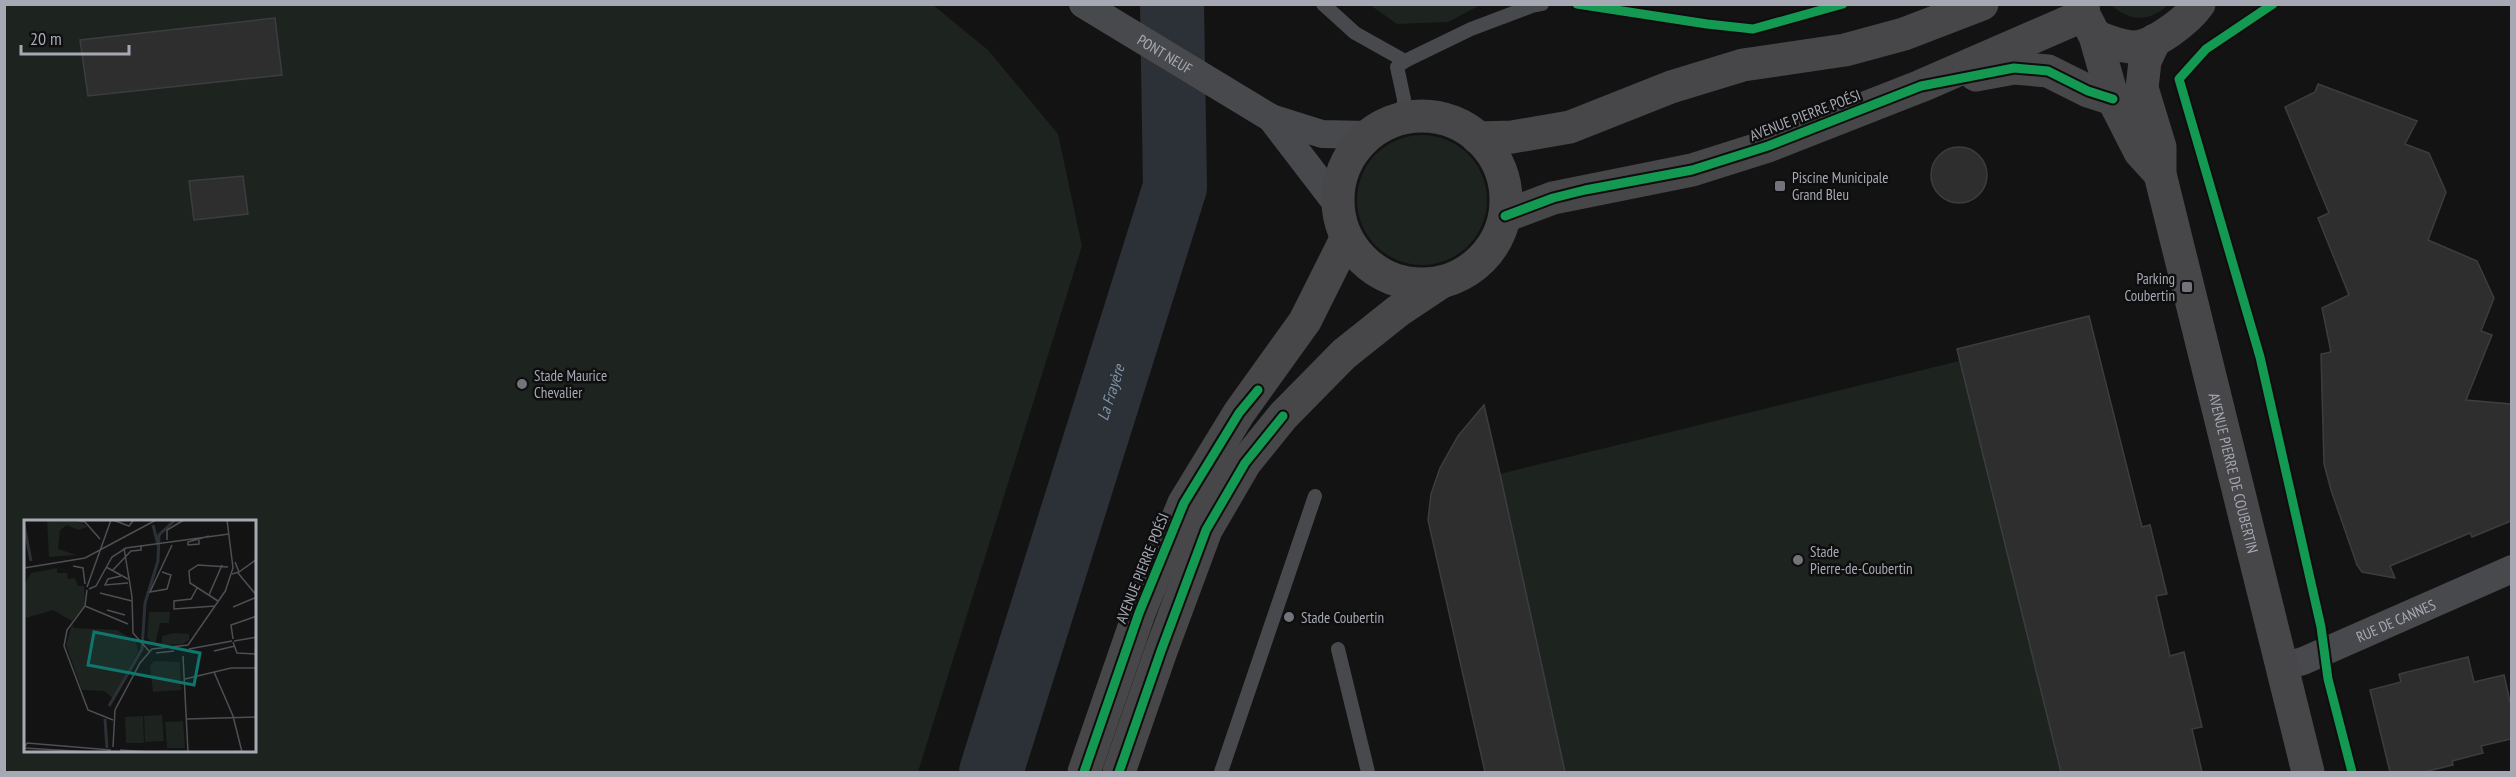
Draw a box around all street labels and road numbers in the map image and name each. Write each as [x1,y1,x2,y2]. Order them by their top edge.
street label: PONT NEUF [1134,30,1196,78]
street label: AVENUE PIERRE POÉSI [1747,85,1863,145]
street label: AVENUE PIERRE DE COUBERTIN [2205,391,2263,555]
street label: AVENUE PIERRE POÉSI [1111,510,1173,626]
street label: RUE DE CANNES [2353,594,2438,646]

